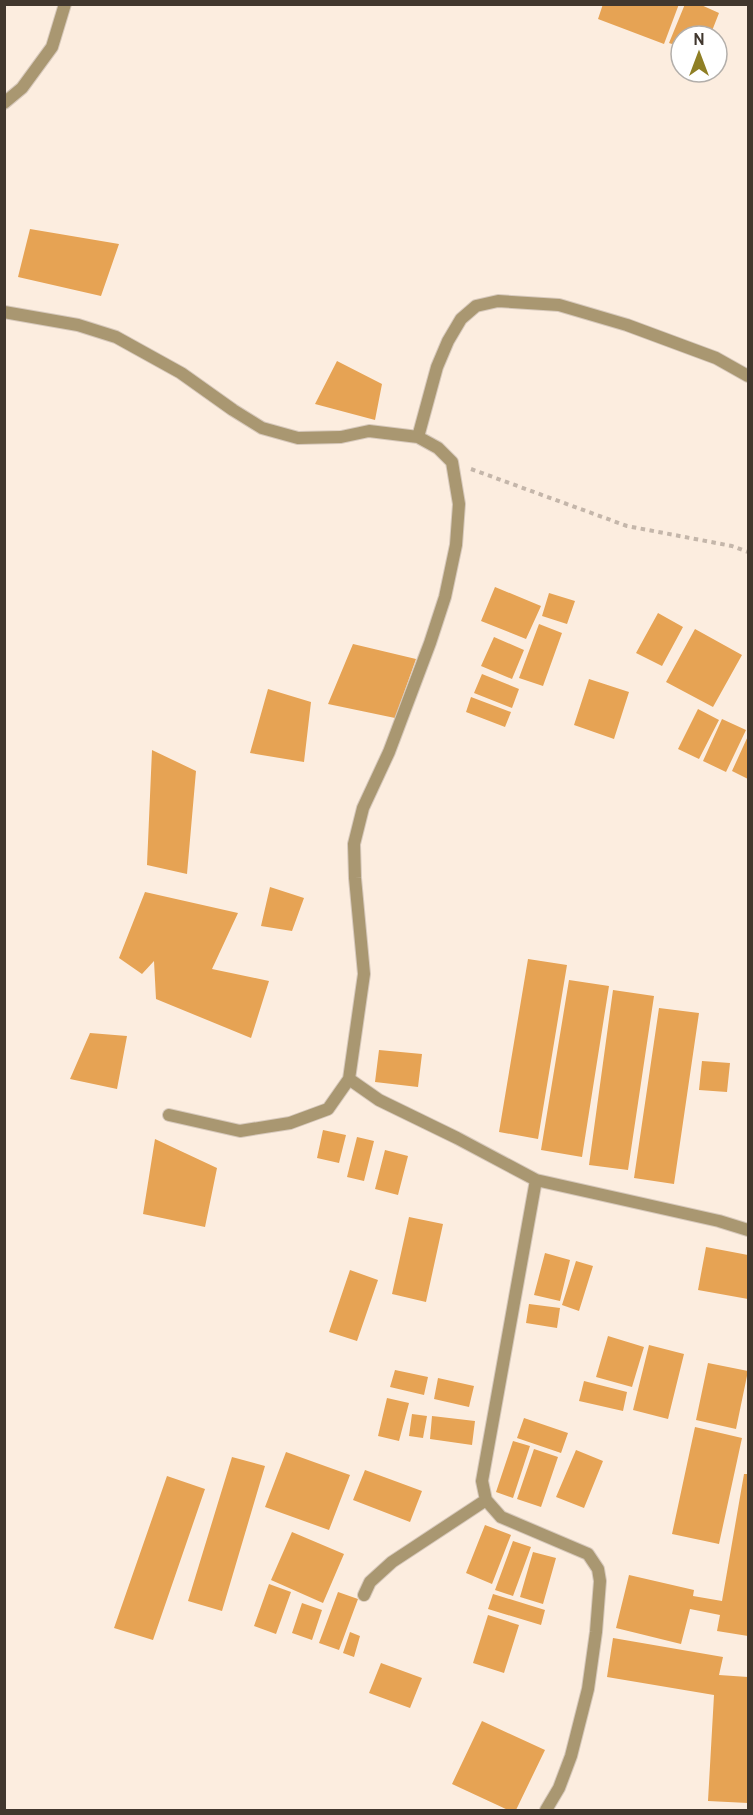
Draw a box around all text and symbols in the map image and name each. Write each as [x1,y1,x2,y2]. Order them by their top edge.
north arrow [669,24,729,84]
text: N [693,31,705,51]

